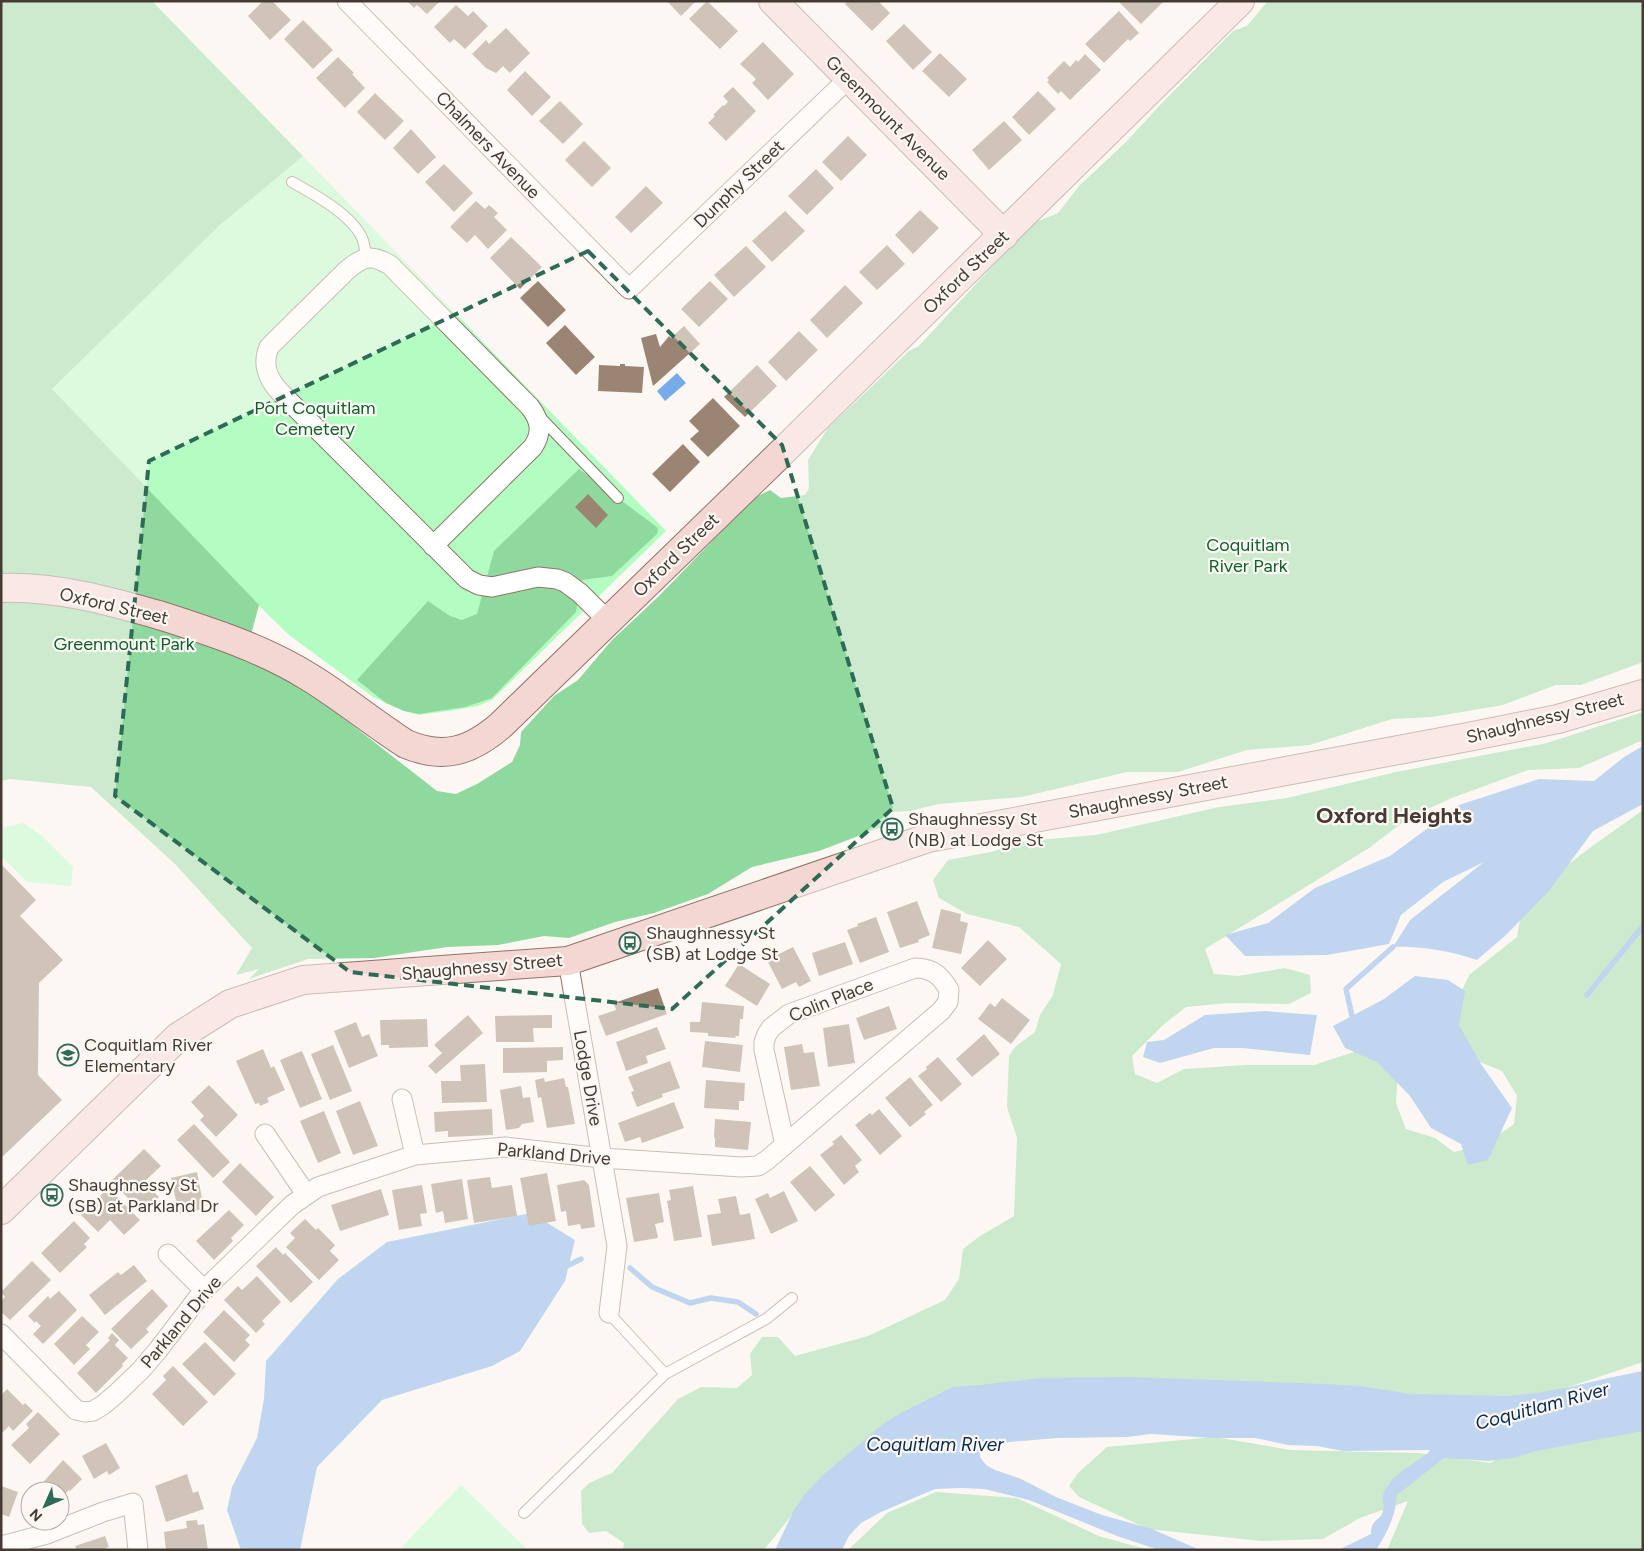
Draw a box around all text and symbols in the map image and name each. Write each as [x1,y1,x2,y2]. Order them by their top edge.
street label: Greenmount Avenue [821,51,955,185]
street label: Chalmers Avenue [431,87,545,204]
street label: Dunphy Street [689,135,789,233]
street label: Oxford Street [918,225,1014,318]
park label: Port Coquitlam Cemetery [254,397,376,440]
street label: Oxford Street [628,508,724,601]
park label: Coquitlam River Park [1206,534,1290,577]
street label: Oxford Street [57,583,171,629]
park label: Greenmount Park [54,633,195,655]
street label: Shaughnessy Street [1464,688,1626,748]
street label: Shaughnessy Street [1066,771,1230,823]
district label: Oxford Heights [1316,802,1472,829]
place label: Shaughnessy St (NB) at Lodge St [908,808,1044,851]
bus stop icon: Shaughnessy St (NB) at Lodge St [880,817,904,841]
place label: Shaughnessy St (SB) at Lodge St [646,922,779,965]
bus stop icon: Shaughnessy St (SB) at Lodge St [618,931,642,955]
street label: Shaughnessy Street [400,949,564,985]
street label: Colin Place [786,973,877,1027]
street label: Lodge Drive [569,1028,607,1128]
place label: Coquitlam River Elementary [84,1034,212,1077]
school or university icon: Coquitlam River Elementary [56,1043,80,1067]
street label: Parkland Drive [496,1138,612,1170]
place label: Shaughnessy St (SB) at Parkland Dr [68,1174,218,1217]
bus stop icon: Shaughnessy St (SB) at Parkland Dr [40,1183,64,1207]
street label: Parkland Drive [136,1271,226,1373]
water label: Coquitlam River [1473,1377,1612,1435]
water label: Coquitlam River [866,1433,1004,1456]
north arrow [20,1481,70,1531]
text: N [26,1505,46,1525]

